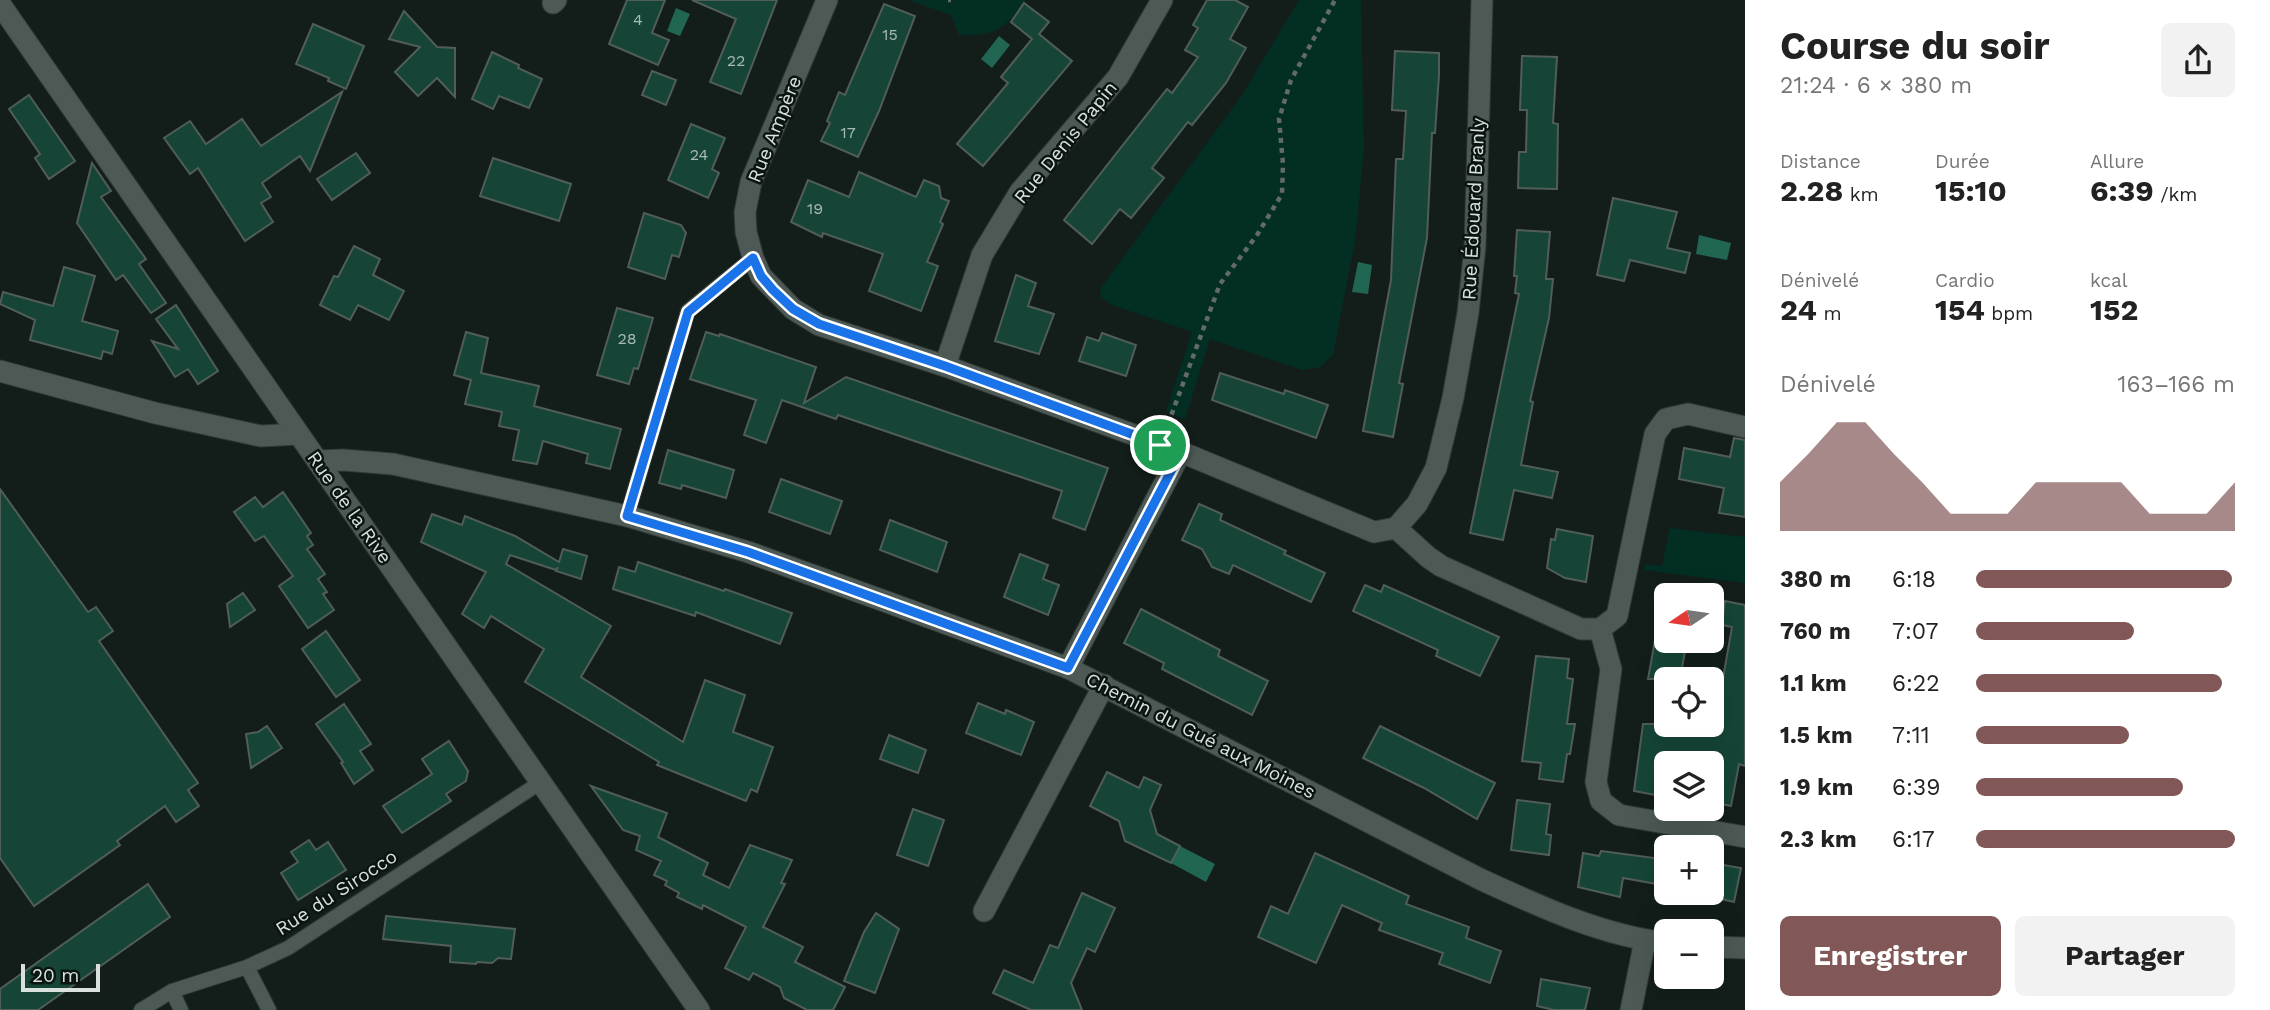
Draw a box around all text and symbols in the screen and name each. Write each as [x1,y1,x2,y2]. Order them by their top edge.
house number: 4 [633,10,643,29]
button: share [2161,23,2235,97]
text: Course du soir [1780,24,2050,68]
house number: 15 [882,25,898,44]
house number: 22 [727,51,745,70]
text: 21:24 · 6 × 380 m [1780,72,1972,99]
street label: Rue Ampère [743,73,806,186]
street label: Rue Denis Papin [1009,77,1122,208]
street label: Rue Édouard Branly [1457,117,1490,301]
house number: 17 [840,123,856,142]
house number: 24 [690,145,709,164]
text: Distance [1780,150,1861,173]
text: Durée [1935,150,1990,173]
text: Allure [2090,150,2144,173]
text: 2.28 [1780,173,1843,208]
text: 15:10 [1935,173,2007,208]
text: 6:39 [2090,173,2154,208]
text: km [1843,183,1879,206]
text: /km [2154,183,2197,206]
house number: 19 [807,199,823,218]
text: Dénivelé [1780,269,1859,292]
text: Cardio [1935,269,1995,292]
text: kcal [2090,269,2128,292]
text: 24 [1780,292,1817,327]
text: 154 [1935,292,1985,327]
text: 152 [2090,292,2138,327]
text: m [1817,302,1842,325]
text: bpm [1985,302,2033,325]
house number: 28 [617,329,637,348]
text: Dénivelé [1780,371,1876,398]
text: 163–166 m [2118,371,2235,398]
pin [1130,415,1190,475]
icon: arrive [1141,426,1179,464]
street label: Rue de la Rive [302,447,397,568]
text: 380 m [1780,566,1851,593]
text: 6:18 [1892,566,1936,593]
north arrow [1654,583,1724,653]
map controls [1654,583,1724,989]
text: 760 m [1780,618,1851,645]
text: 7:07 [1892,618,1938,645]
button: locate [1654,667,1724,737]
street label: Chemin du Gué aux Moines [1082,668,1319,803]
text: 1.1 km [1780,670,1847,697]
text: 6:22 [1892,670,1940,697]
text: 1.5 km [1780,722,1853,749]
text: 7:11 [1892,722,1930,749]
button: layers [1654,751,1724,821]
text: 1.9 km [1780,774,1853,801]
text: 6:39 [1892,774,1940,801]
text: 2.3 km [1780,826,1857,853]
text: 6:17 [1892,826,1935,853]
button: + [1654,835,1724,905]
street label: Rue du Sirocco [271,845,401,940]
button: Enregistrer [1780,916,2001,996]
button: Partager [2015,916,2235,996]
button: − [1654,919,1724,989]
scale bar [21,961,100,993]
text: 20 m [32,964,79,987]

